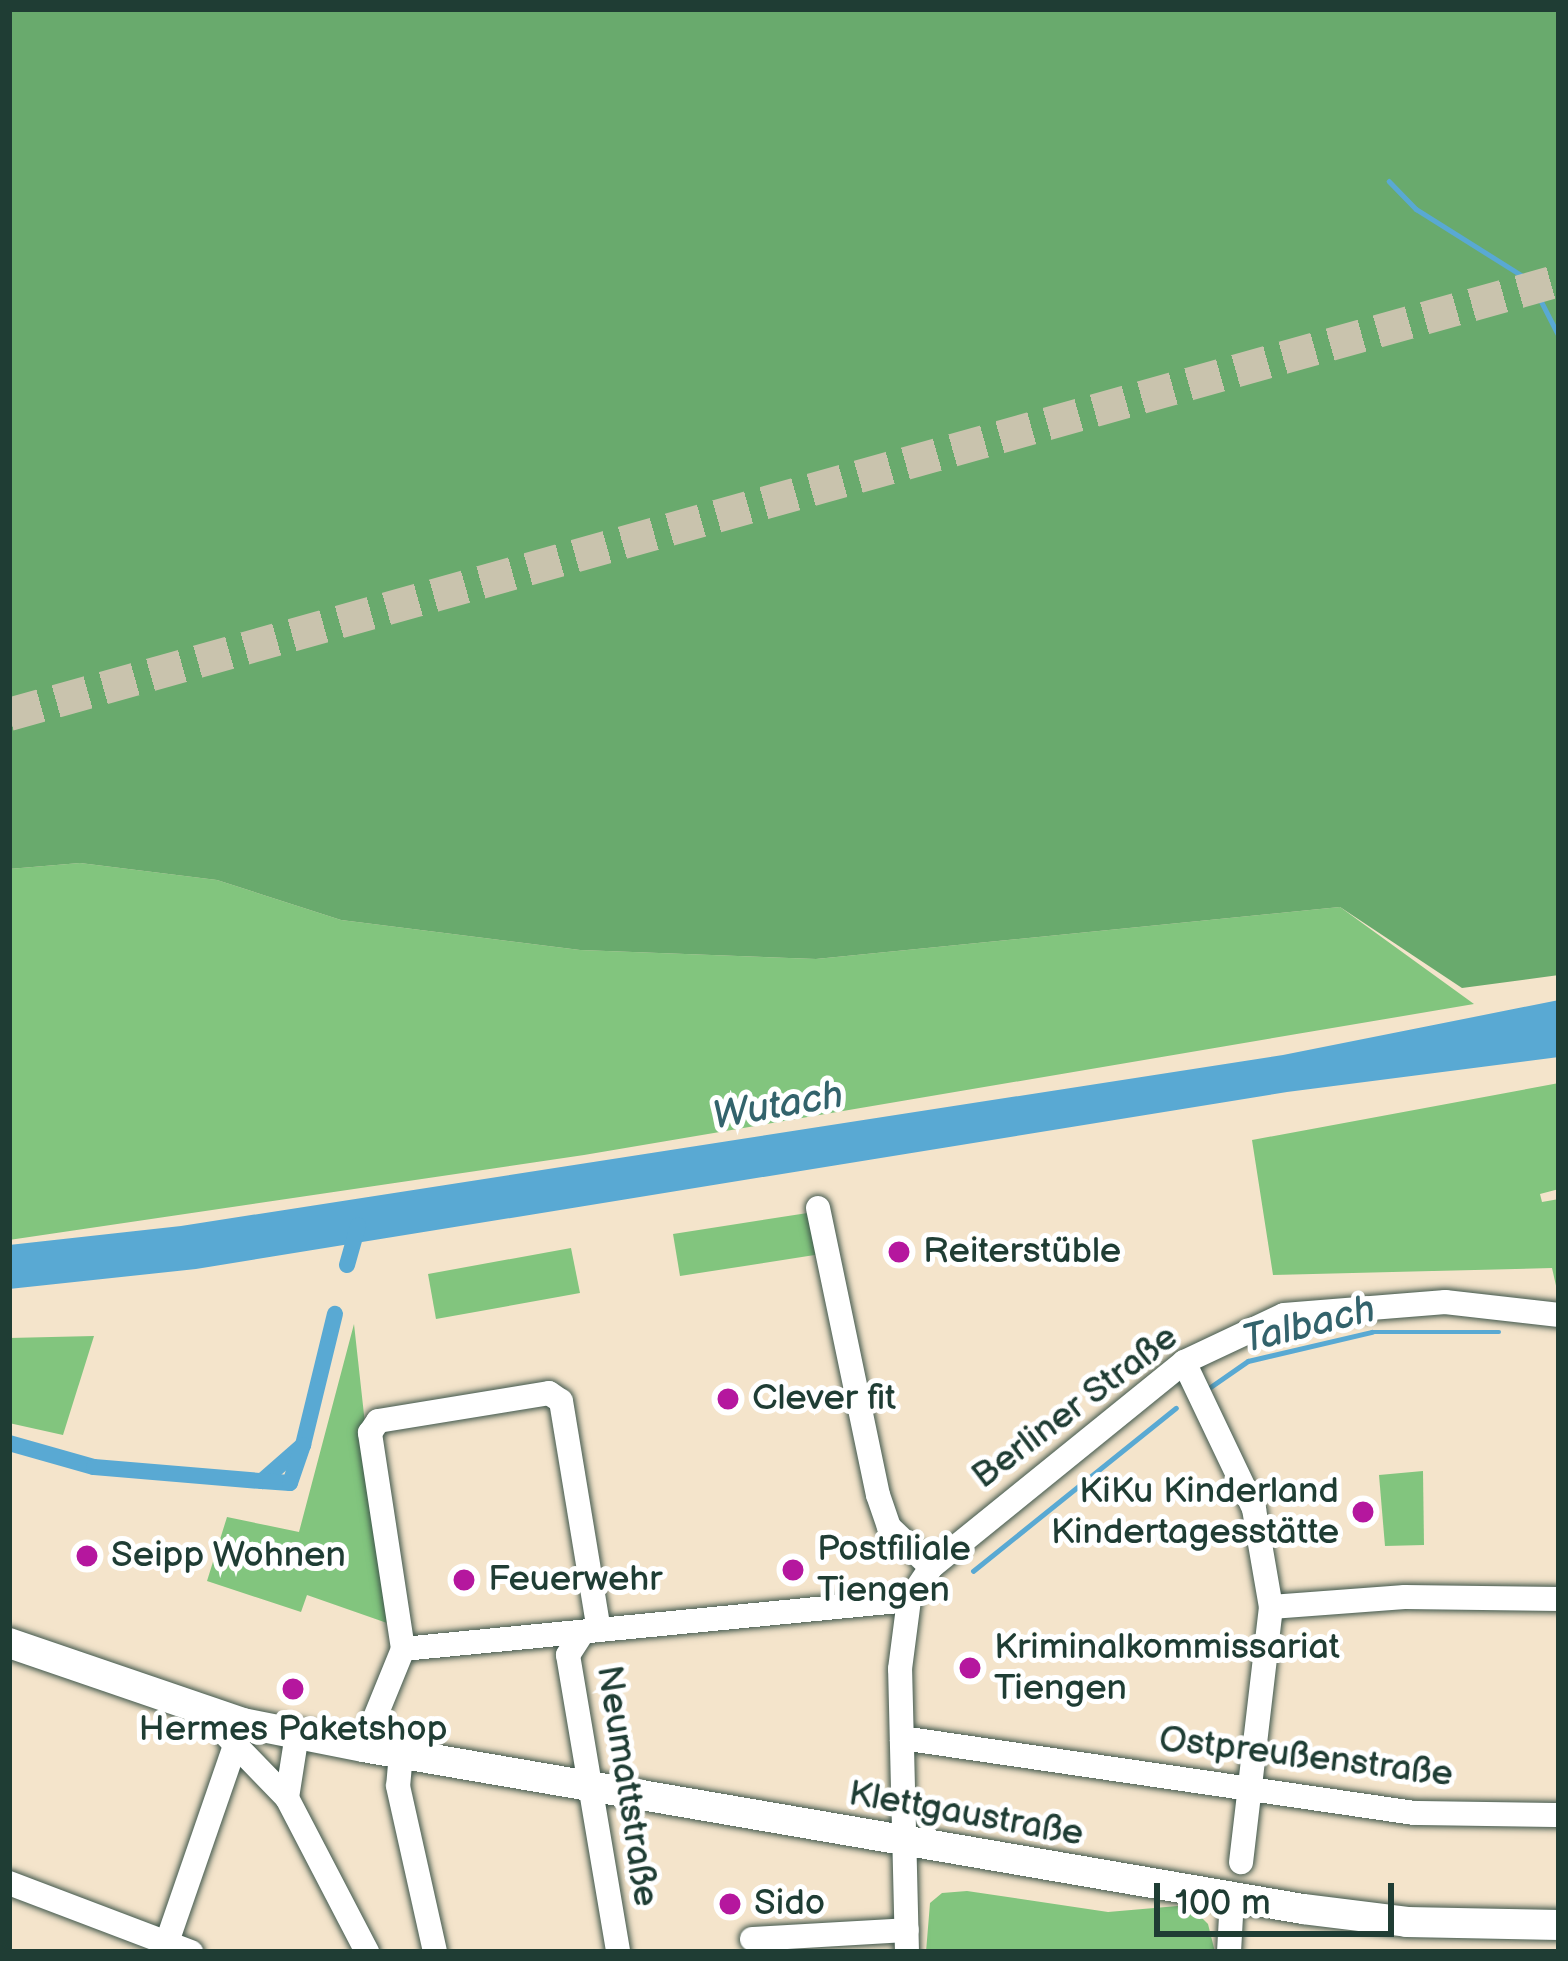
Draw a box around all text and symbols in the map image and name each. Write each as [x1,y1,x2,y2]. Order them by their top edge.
water label: Wutach [709,1073,847,1141]
place label: Reiterstüble [923,1230,1121,1274]
marker: Reiterstüble [886,1239,912,1265]
water label: Talbach [1238,1287,1380,1365]
street label: Berliner Straße [963,1316,1187,1498]
place label: Clever fit [752,1377,896,1421]
marker: Clever fit [715,1386,741,1412]
place label: KiKu Kinderland Kindertagesstätte [1051,1469,1339,1554]
marker: KiKu Kinderland Kindertagesstätte [1350,1499,1376,1525]
place label: Postfiliale Tiengen [817,1527,971,1612]
place label: Seipp Wohnen [111,1534,347,1578]
marker: Seipp Wohnen [74,1543,100,1569]
marker: Postfiliale Tiengen [780,1557,806,1583]
place label: Feuerwehr [488,1558,662,1602]
marker: Feuerwehr [451,1567,477,1593]
place label: Kriminalkommissariat Tiengen [994,1625,1340,1710]
marker: Kriminalkommissariat Tiengen [957,1655,983,1681]
street label: Neumattstraße [587,1662,667,1910]
marker: Hermes Paketshop [280,1676,306,1702]
place label: Hermes Paketshop [138,1708,448,1752]
street label: Ostpreußenstraße [1157,1718,1455,1796]
street label: Klettgaustraße [845,1772,1087,1856]
scale bar [1160,1859,1400,1933]
place label: Sido [754,1882,825,1926]
text: 100 m [1175,1882,1271,1925]
marker: Sido [717,1891,743,1917]

